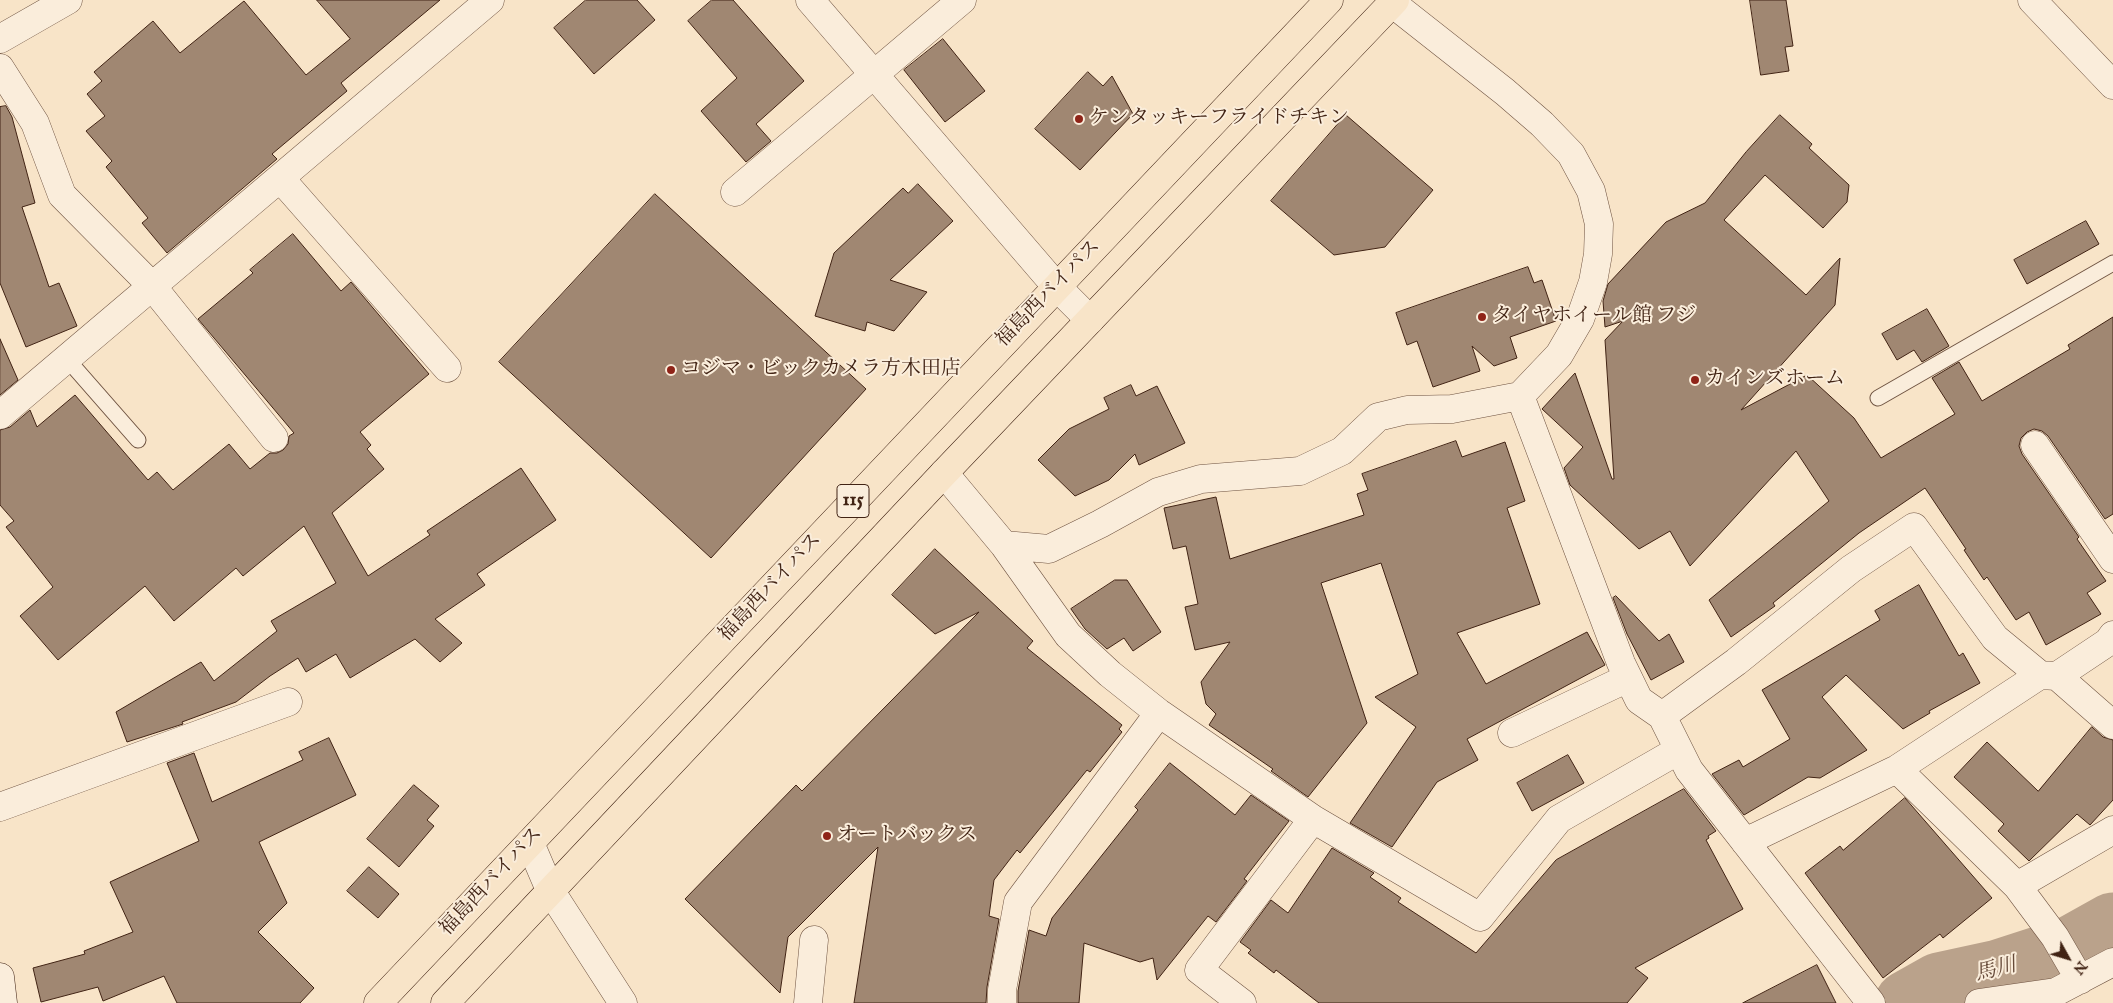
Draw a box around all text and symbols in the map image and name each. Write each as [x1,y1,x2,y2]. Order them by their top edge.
place label: ケンタッキーフライドチキン [1089,107,1349,131]
marker: ケンタッキーフライドチキン [1073,113,1085,125]
street label: 福島西バイパス [992,235,1106,353]
place label: タイヤホイール館 フジ [1492,305,1696,329]
marker: タイヤホイール館 フジ [1476,311,1488,323]
place label: コジマ・ビックカメラ方木田店 [681,358,961,382]
marker: コジマ・ビックカメラ方木田店 [665,364,677,376]
place label: カインズホーム [1705,368,1845,392]
marker: カインズホーム [1689,374,1701,386]
road number: 115 [837,484,869,518]
street label: 福島西バイパス [714,529,828,647]
street label: 福島西バイパス [435,823,549,941]
place label: オートバックス [837,824,977,848]
marker: オートバックス [821,830,833,842]
north arrow [2043,933,2093,983]
water label: 馬川 [1972,953,2020,989]
text: N [2069,957,2090,978]

